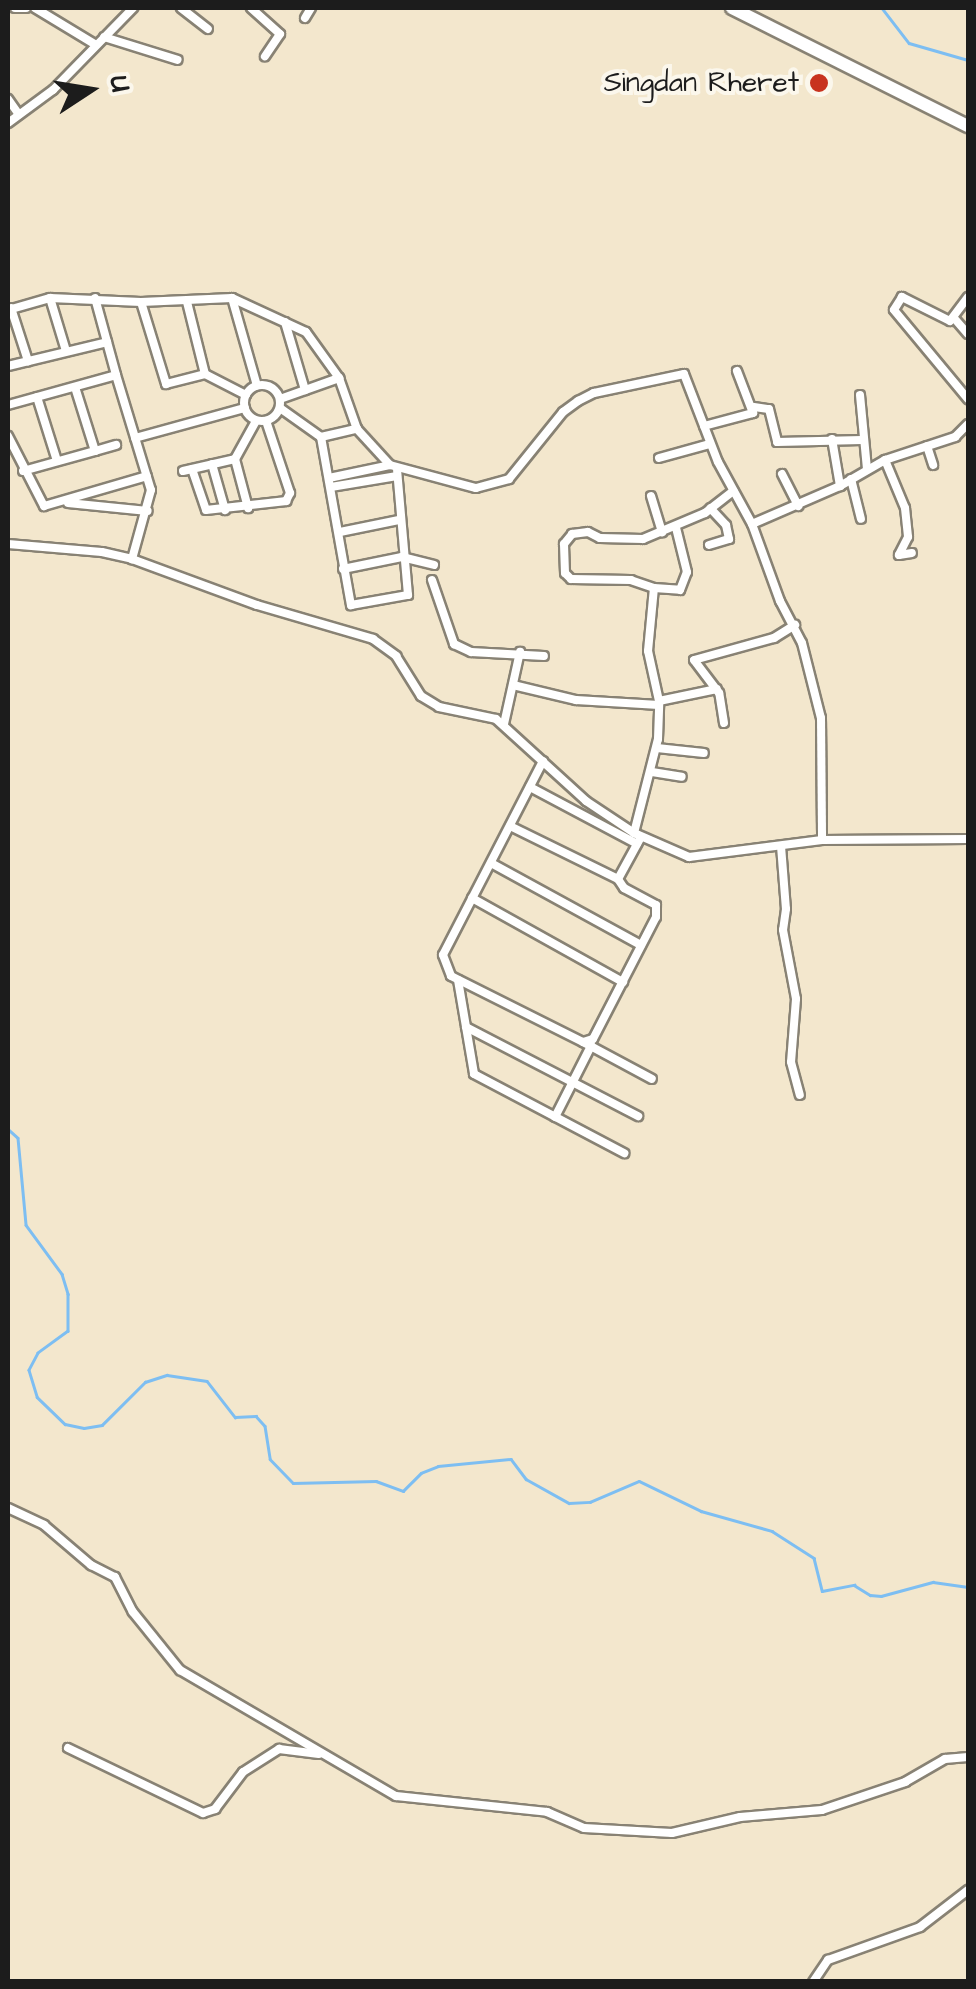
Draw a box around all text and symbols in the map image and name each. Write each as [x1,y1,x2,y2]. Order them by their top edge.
north arrow [40,40,140,140]
place label: Singdan Rheret [604,66,799,100]
text: U [99,72,141,95]
marker: Singdan Rheret [808,72,830,94]

